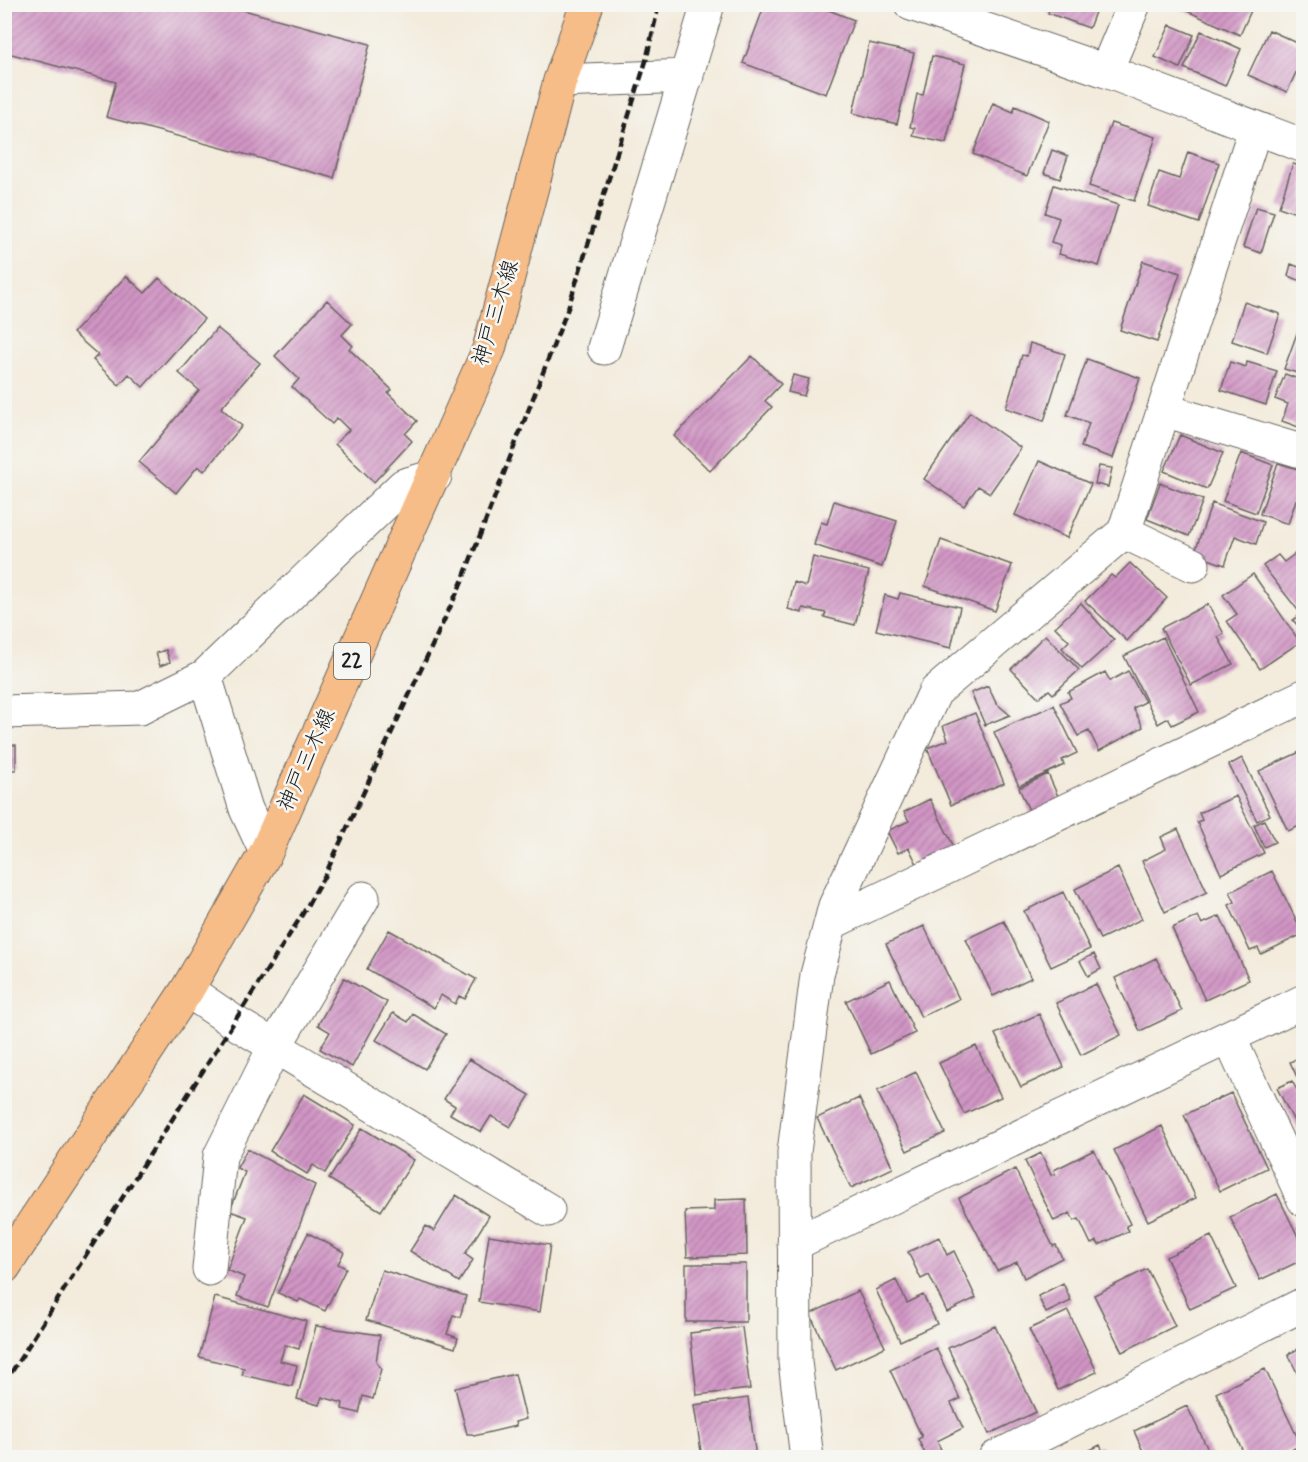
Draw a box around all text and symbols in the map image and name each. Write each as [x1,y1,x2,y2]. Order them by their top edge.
street label: 神戸三木線 [467,256,525,370]
road number: 22 [334,643,370,679]
street label: 神戸三木線 [272,704,342,816]

